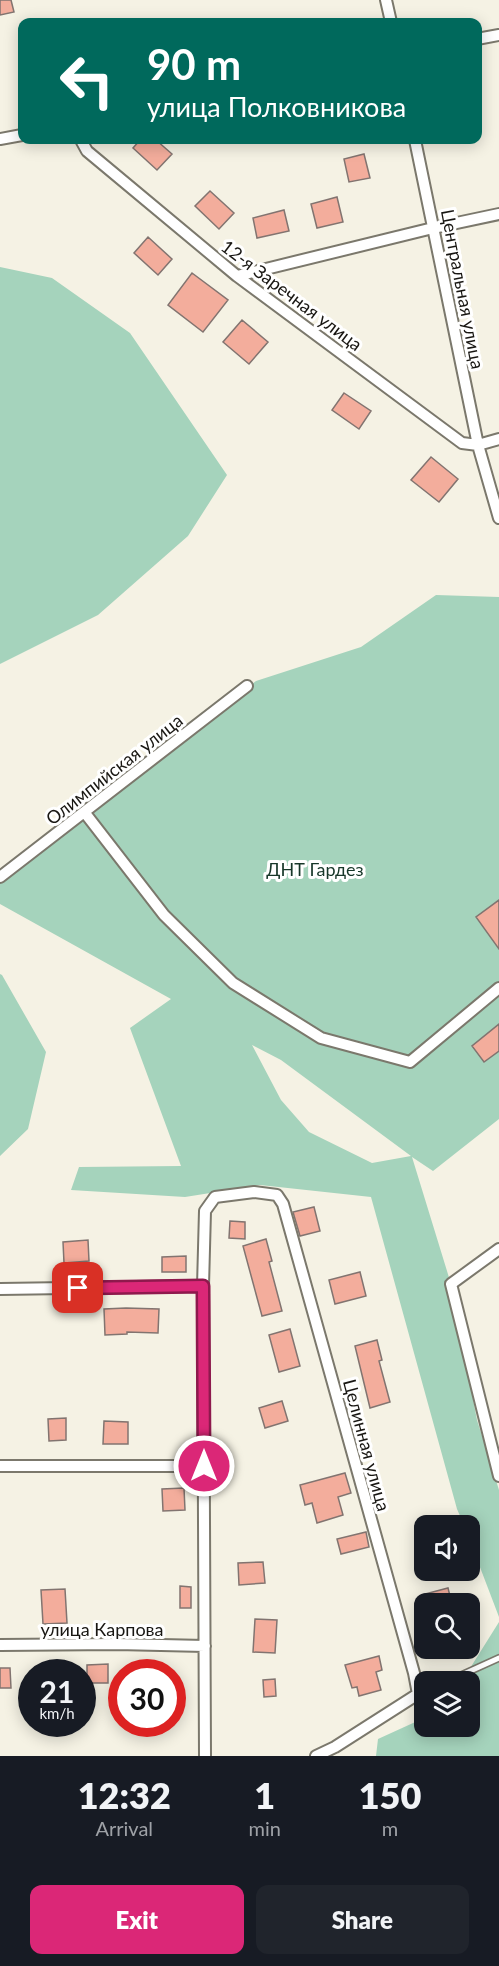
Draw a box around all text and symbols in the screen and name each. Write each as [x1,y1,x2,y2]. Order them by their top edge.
text: 90 m [147,39,241,89]
icon: left [48,42,126,120]
text: улица Полковникова [147,90,406,123]
street label: Центральная улица [437,207,489,371]
street label: 12-я Заречная улица [217,235,367,355]
street label: Олимпийская улица [41,709,187,829]
park label: ДНТ Гардез [266,858,364,880]
pin [52,1262,103,1313]
icon: arrive [61,1271,94,1304]
street label: Целинная улица [339,1377,395,1513]
position arrow [172,1434,236,1498]
map controls [414,1515,480,1737]
button: sound [414,1515,480,1581]
button: search [414,1593,480,1659]
street label: улица Карпова [41,1618,163,1640]
speed limit sign: 30 [108,1659,186,1737]
button: layers [414,1671,480,1737]
text: 21 [40,1673,74,1709]
text: km/h [39,1704,75,1722]
text: 12:32 [78,1773,171,1817]
text: 1 [254,1773,275,1817]
text: 150 [359,1773,421,1817]
text: Arrival [95,1816,153,1840]
text: min [249,1816,281,1840]
text: m [382,1816,398,1840]
button: Exit [30,1885,244,1954]
button: Share [256,1885,469,1954]

